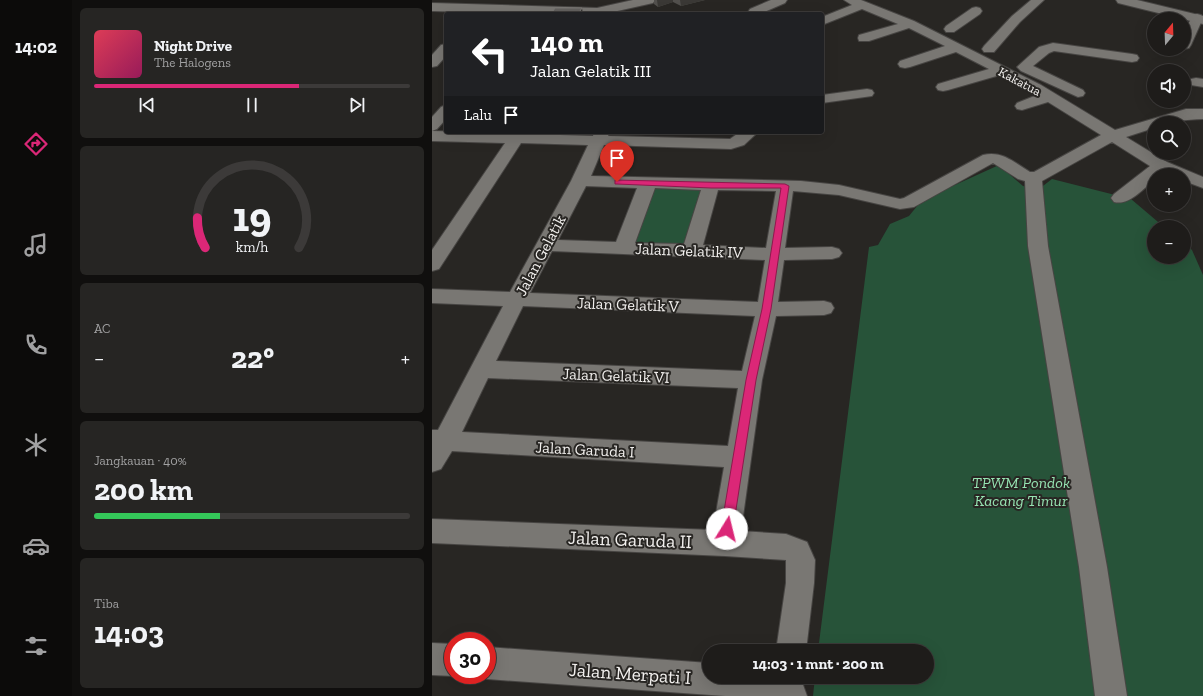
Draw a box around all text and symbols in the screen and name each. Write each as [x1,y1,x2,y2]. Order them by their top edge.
north arrow [1147,12,1191,56]
map controls [1147,12,1191,264]
text: 140 m [530,26,603,59]
icon: left [464,28,516,80]
text: 14:02 [15,36,57,58]
text: Night Drive [154,37,232,55]
text: The Halogens [154,55,231,70]
text: Jalan Gelatik III [530,60,651,82]
street label: Kakatua [996,64,1044,99]
button: sound [1147,64,1191,108]
icon: previous [136,94,158,116]
icon: pause [241,94,263,116]
icon: next [346,94,368,116]
icon: arrive [500,104,522,126]
text: Lalu [464,106,492,124]
button: search [1147,116,1191,160]
icon: directions [22,130,50,158]
pin [600,141,634,182]
icon: arrive [606,147,628,169]
button: + [1147,168,1191,212]
text: 19 [232,192,272,242]
street label: Jalan Gelatik [511,211,570,299]
button: − [1147,220,1191,264]
icon: music [22,231,50,259]
text: km/h [236,239,268,256]
street label: Jalan Gelatik IV [635,239,744,262]
street label: Jalan Gelatik V [577,293,680,316]
text: AC [94,321,111,336]
icon: phone [22,331,50,359]
text: 22° [231,340,274,376]
text: − [94,345,104,372]
text: + [401,345,410,372]
street label: Jalan Gelatik VI [562,364,670,387]
icon: climate [22,431,50,459]
street label: Jalan Garuda I [535,437,635,462]
text: Jangkauan · 40% [94,453,187,468]
text: 200 km [94,472,193,508]
park label: TPWM Pondok Kacang Timur [972,473,1070,510]
position arrow [706,508,748,550]
street label: Jalan Garuda II [568,526,692,553]
icon: car [22,532,50,560]
text: Tiba [94,596,119,611]
text: 14:03 [94,615,164,651]
icon: filters [22,632,50,660]
speed limit sign: 30 [444,632,496,684]
text: 14:03 · 1 mnt · 200 m [752,655,884,673]
street label: Jalan Merpati I [568,658,692,689]

